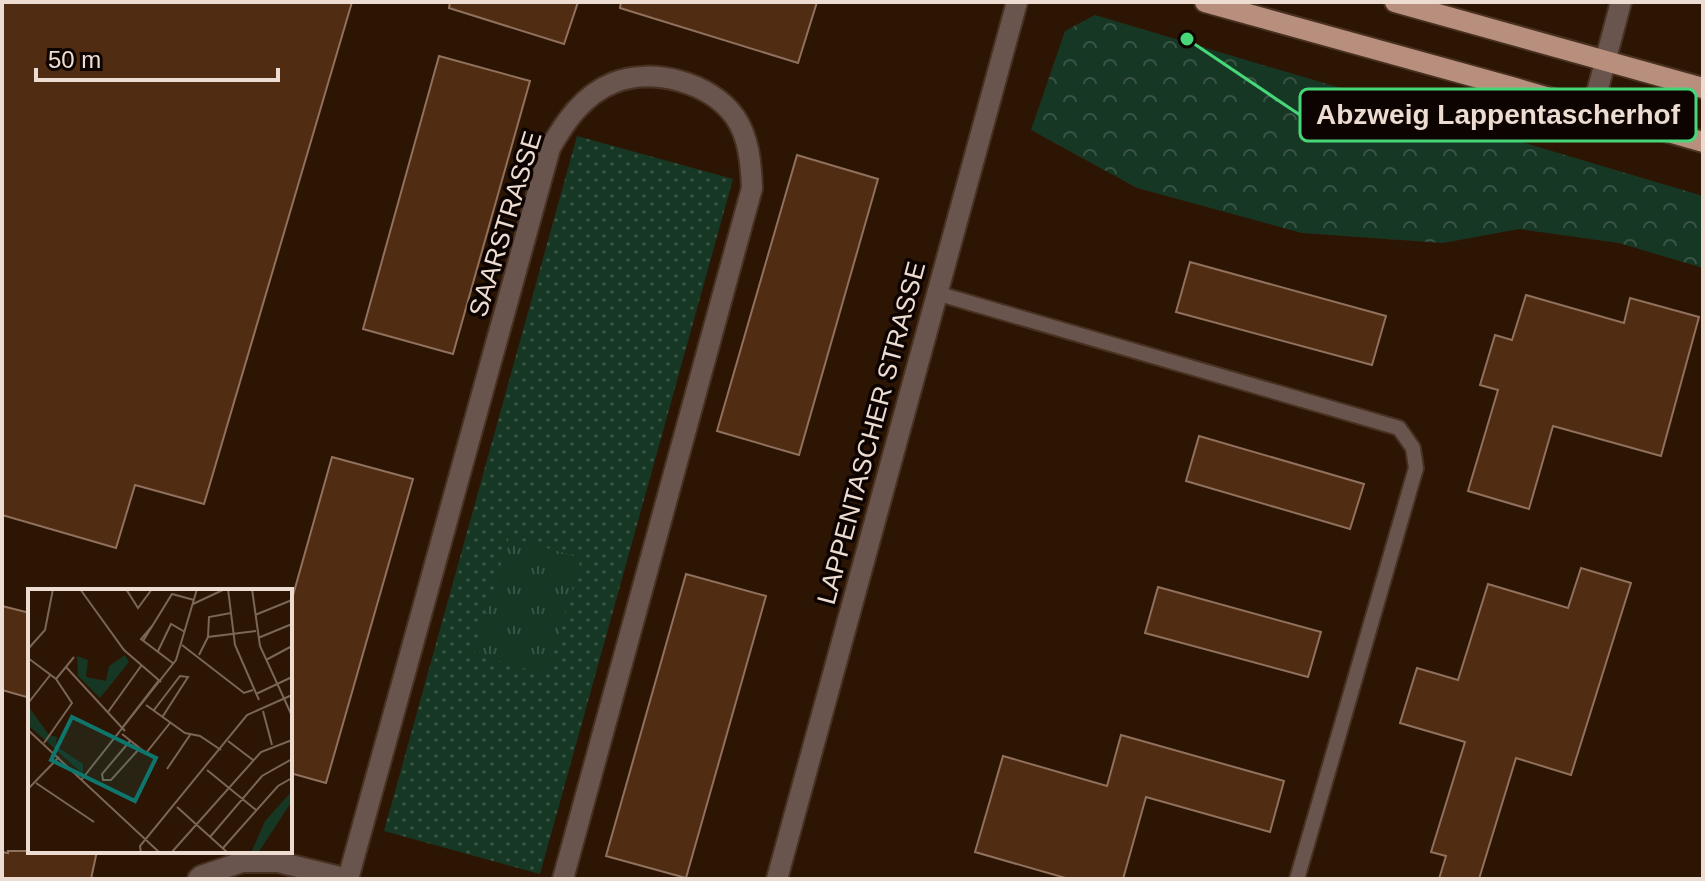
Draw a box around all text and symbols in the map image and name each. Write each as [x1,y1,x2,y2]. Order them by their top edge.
scale bar [36,32,278,82]
text: 50 m [48,46,101,73]
callout: Abzweig Lappentascherhof [1300,89,1696,141]
text: Abzweig Lappentascherhof [1316,99,1681,130]
street label: SAARSTRASSE [463,128,547,320]
street label: LAPPENTASCHER STRASSE [811,258,931,608]
inset map [28,589,292,853]

